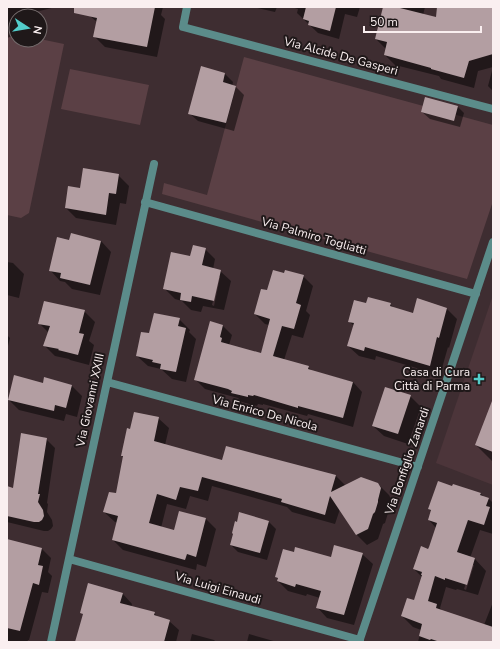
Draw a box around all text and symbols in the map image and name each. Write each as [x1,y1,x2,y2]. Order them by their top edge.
north arrow [8,8,48,48]
scale bar [364,8,481,34]
text: 50 m [370,14,398,30]
text: N [29,24,45,36]
street label: Via Alcide De Gasperi [281,33,400,79]
street label: Via Palmiro Togliatti [259,213,368,259]
street label: Via Giovanni XXIII [72,352,108,449]
place label: Casa di Cura Città di Parma [394,364,470,394]
marker: Casa di Cura Città di Parma [473,373,485,385]
street label: Via Enrico De Nicola [209,391,320,435]
street label: Via Bonfiglio Zanardi [381,405,433,518]
street label: Via Luigi Einaudi [172,568,263,608]

